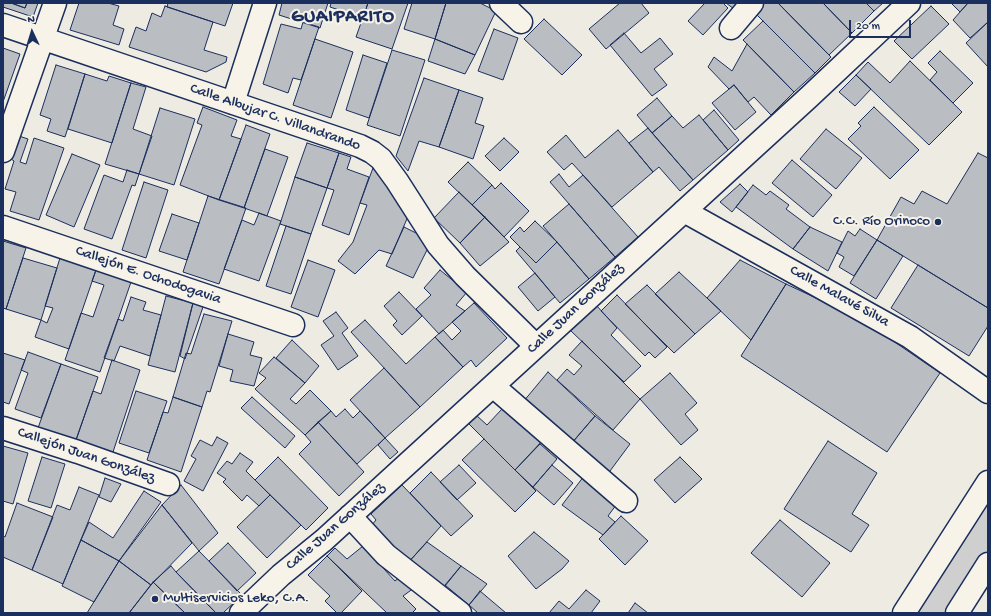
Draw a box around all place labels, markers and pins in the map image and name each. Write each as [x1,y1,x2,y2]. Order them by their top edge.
place label: C.C. Río Orinoco [833,213,930,231]
marker: C.C. Río Orinoco [933,217,943,227]
place label: Multiservicios Leko, C.A. [163,590,309,608]
marker: Multiservicios Leko, C.A. [150,594,160,604]

